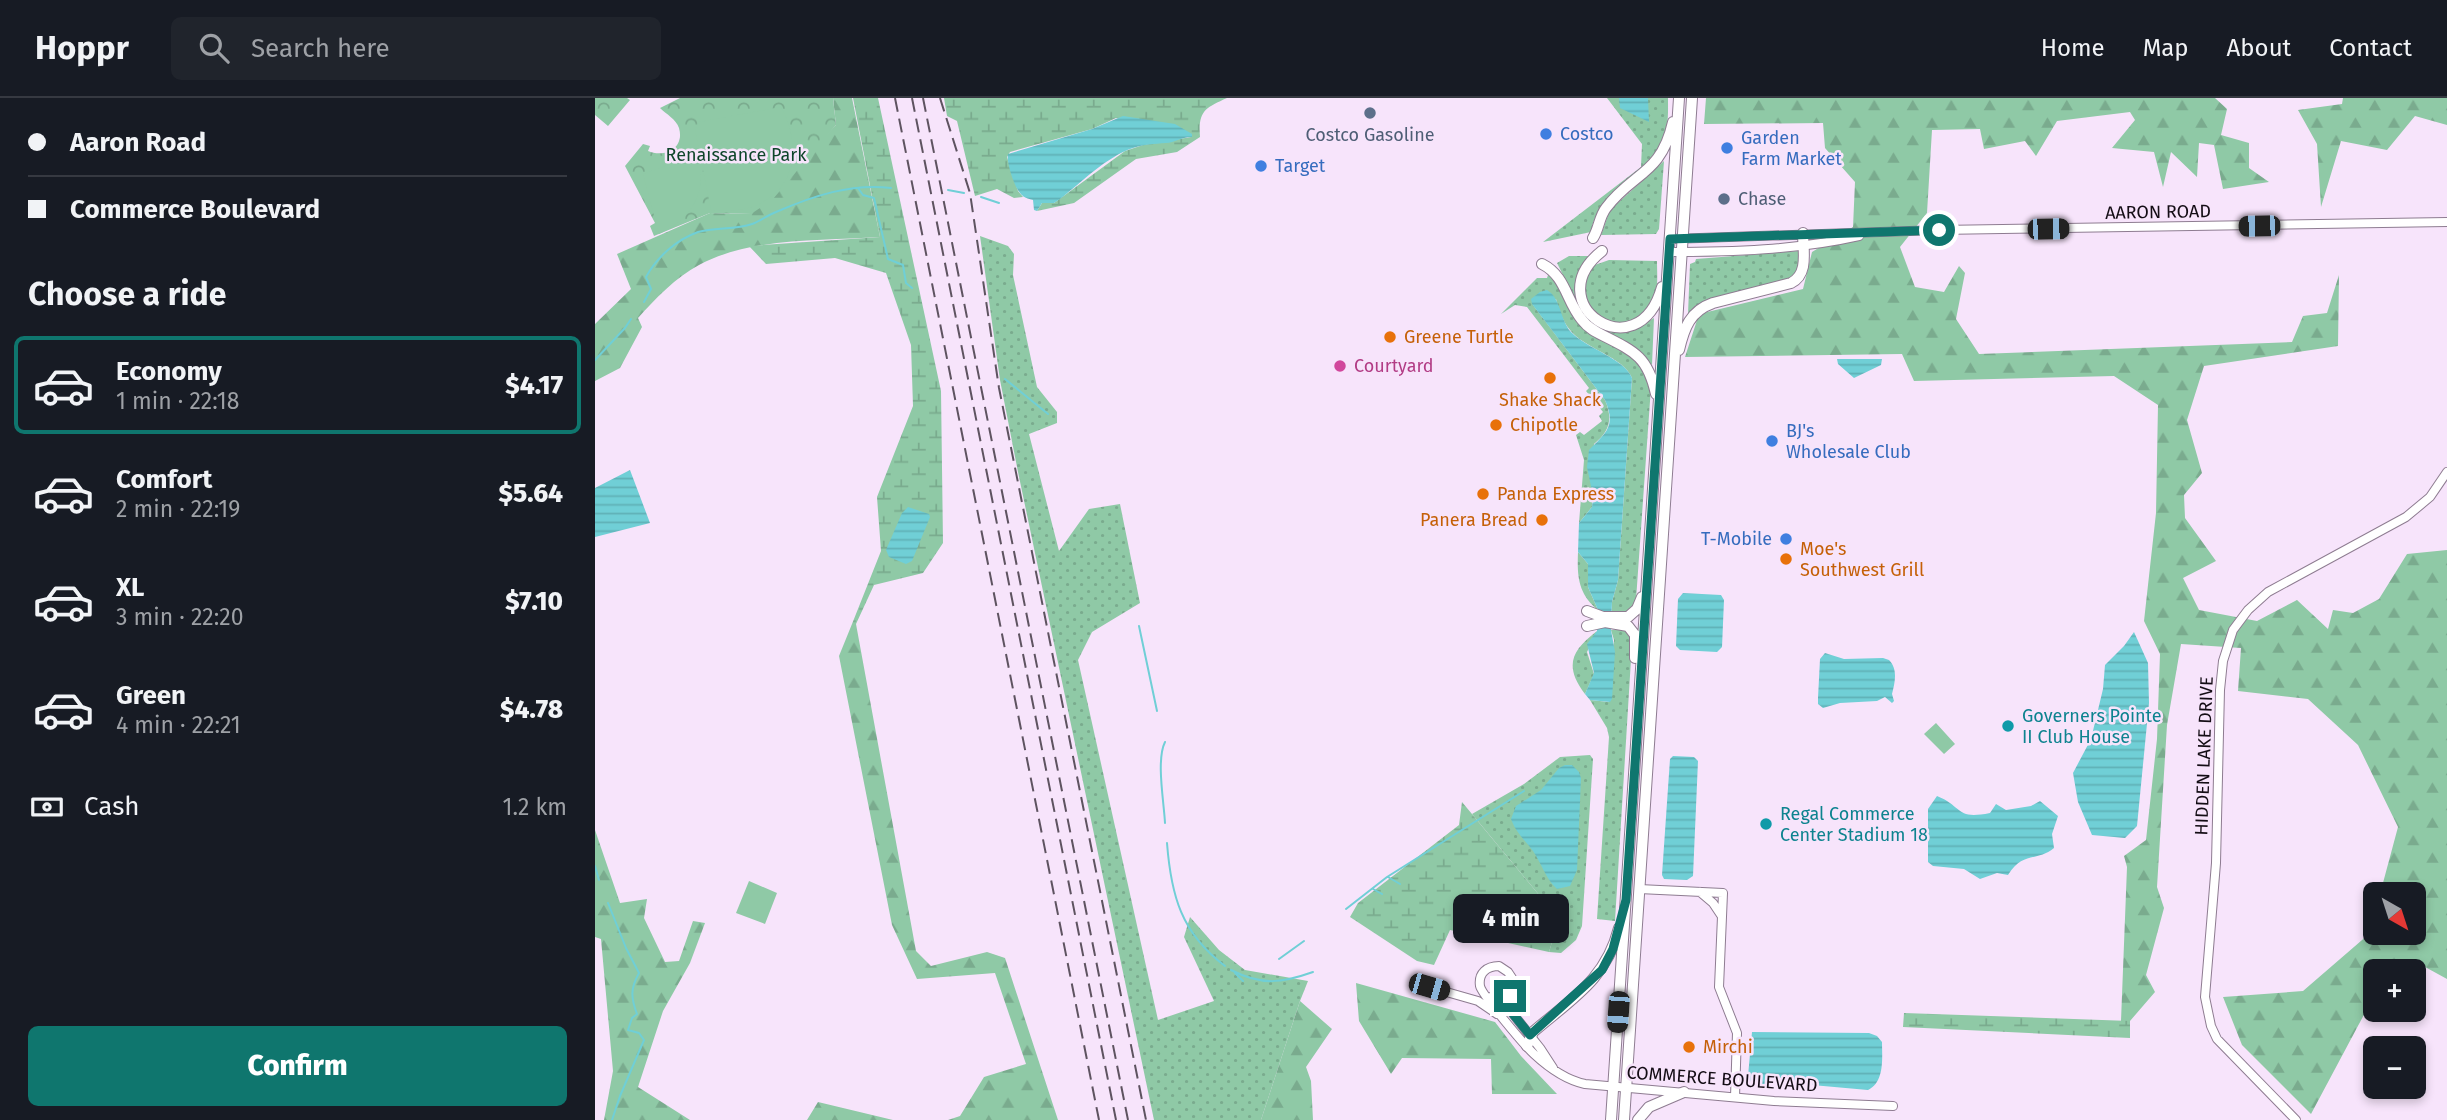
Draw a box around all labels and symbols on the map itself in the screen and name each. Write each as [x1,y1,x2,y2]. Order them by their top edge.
marker: Costco Gasoline [1362,105,1378,121]
place label: Costco [1560,123,1614,145]
place label: Costco Gasoline [1306,124,1435,146]
marker: Costco [1538,126,1554,142]
place label: Garden Farm Market [1741,127,1842,170]
marker: Garden Farm Market [1719,140,1735,156]
park label: Renaissance Park [666,144,807,166]
place label: Target [1275,155,1326,177]
marker: Target [1253,158,1269,174]
place label: Chase [1738,188,1786,210]
marker: Chase [1716,191,1732,207]
street label: AARON ROAD [2105,200,2211,224]
route start [1923,214,1955,246]
car [2238,215,2281,237]
car [2027,218,2070,240]
place label: Greene Turtle [1404,326,1514,348]
marker: Greene Turtle [1382,329,1398,345]
place label: Courtyard [1354,355,1434,377]
marker: Courtyard [1332,358,1348,374]
marker: Shake Shack [1542,370,1558,386]
place label: Shake Shack [1499,389,1602,411]
place label: Chipotle [1510,414,1578,436]
marker: Chipotle [1488,417,1504,433]
place label: BJ's Wholesale Club [1786,420,1911,463]
marker: BJ's Wholesale Club [1764,433,1780,449]
place label: Panda Express [1497,483,1614,505]
marker: Panda Express [1475,486,1491,502]
place label: Panera Bread [1420,509,1528,531]
marker: Panera Bread [1534,512,1550,528]
place label: T-Mobile [1701,528,1772,550]
marker: T-Mobile [1778,531,1794,547]
place label: Moe's Southwest Grill [1800,538,1924,581]
marker: Moe's Southwest Grill [1778,551,1794,567]
street label: HIDDEN LAKE DRIVE [2190,676,2218,836]
place label: Governers Pointe II Club House [2022,705,2162,748]
marker: Governers Pointe II Club House [2000,718,2016,734]
place label: Regal Commerce Center Stadium 18 [1780,803,1928,846]
marker: Regal Commerce Center Stadium 18 [1758,816,1774,832]
north arrow [2363,882,2425,945]
callout: 4 min [1452,894,1568,944]
car [1406,971,1453,1003]
route end [1494,980,1526,1012]
car [1607,990,1630,1034]
place label: Mirchi [1703,1036,1753,1058]
marker: Mirchi [1681,1039,1697,1055]
street label: COMMERCE BOULEVARD [1626,1061,1818,1097]

